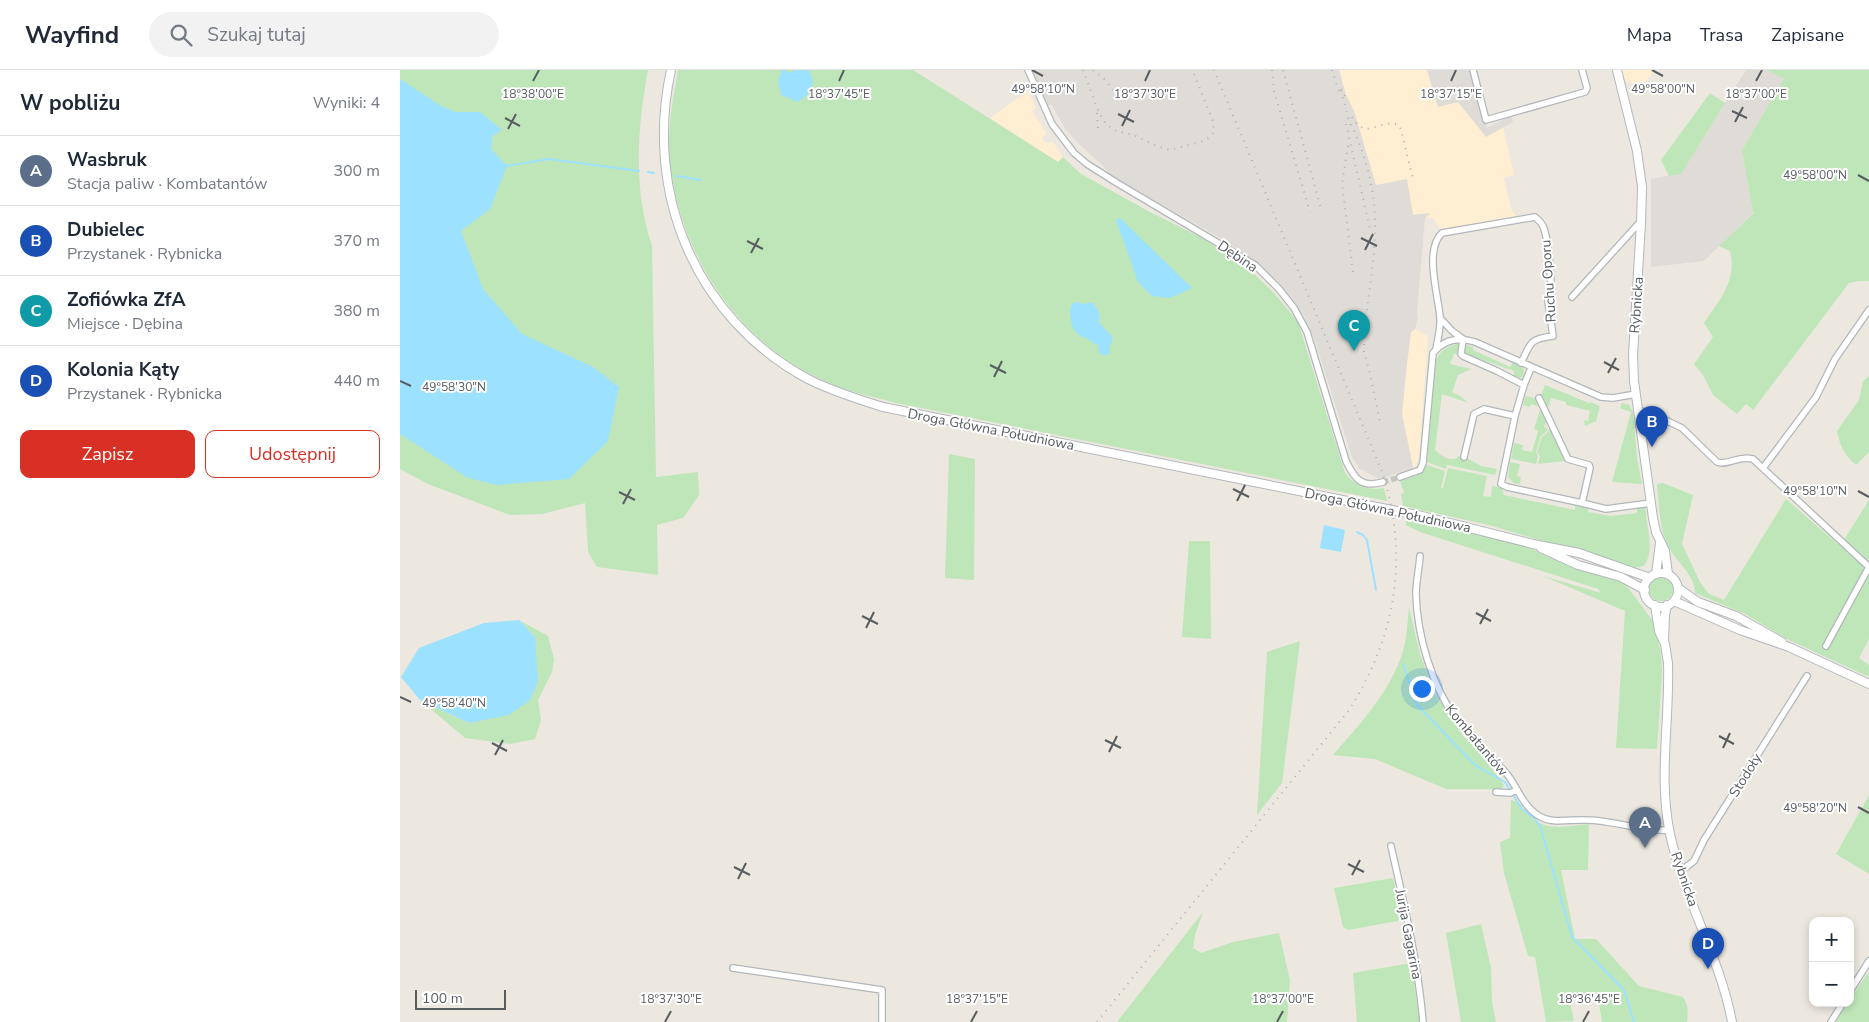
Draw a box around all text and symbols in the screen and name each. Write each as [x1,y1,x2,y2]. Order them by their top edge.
search box [149,12,499,57]
text: Wayfind [25,19,119,51]
icon: search [167,21,195,49]
text: Szukaj tutaj [207,22,306,48]
text: Mapa [1627,23,1672,47]
text: Trasa [1700,23,1743,47]
text: Zapisane [1771,23,1844,47]
text: 49°58'10"N [1011,81,1075,97]
text: 49°58'00"N [1631,81,1695,97]
text: 18°38'00"E [502,86,564,102]
text: 18°37'45"E [808,86,870,102]
text: 18°37'30"E [1114,86,1176,102]
text: 18°37'15"E [1420,86,1482,102]
text: 18°37'00"E [1725,86,1787,102]
text: W pobliżu [20,89,121,117]
text: Wyniki: 4 [313,92,380,114]
text: Wasbruk [67,147,147,173]
text: A [30,160,42,182]
text: 300 m [333,160,380,182]
text: 49°58'00"N [1783,167,1847,183]
text: Stacja paliw · Kombatantów [67,173,267,195]
text: Dubielec [67,217,144,243]
text: B [30,230,42,252]
text: 370 m [333,230,380,252]
street label: Dębina [1214,236,1262,277]
street label: Ruchu Oporu [1536,239,1561,323]
text: Przystanek · Rybnicka [67,243,222,265]
street label: Rybnicka [1625,276,1648,334]
text: Zofiówka ZfA [67,287,186,313]
text: C [31,300,41,322]
text: 380 m [333,300,380,322]
pin: C [1338,310,1370,351]
text: Miejsce · Dębina [67,313,183,335]
text: Kolonia Kąty [67,357,179,383]
text: D [30,370,42,392]
text: 440 m [333,370,380,392]
text: 49°58'30"N [422,379,486,395]
text: Przystanek · Rybnicka [67,383,222,405]
street label: Droga Główna Południowa [906,404,1076,455]
pin: B [1636,406,1668,447]
button: Zapisz [20,430,195,478]
button: Udostępnij [205,430,380,478]
text: 49°58'10"N [1783,483,1847,499]
street label: Droga Główna Południowa [1303,484,1473,537]
your location [1409,676,1435,702]
text: 49°58'40"N [422,695,486,711]
street label: Kombatantów [1441,700,1512,780]
street label: Stodoły [1725,749,1767,801]
text: 49°58'20"N [1783,800,1847,816]
pin: A [1629,807,1661,848]
street label: Rybnicka [1666,849,1703,909]
street label: Jurija Gagarina [1390,886,1427,981]
map controls [1809,917,1854,1007]
button: + [1809,917,1854,962]
pin: D [1692,928,1724,969]
button: − [1809,962,1854,1007]
scale bar [415,987,506,1010]
text: 100 m [422,989,463,1008]
text: 18°37'30"E [640,991,702,1007]
text: 18°37'15"E [946,991,1008,1007]
text: 18°37'00"E [1252,991,1314,1007]
text: 18°36'45"E [1558,991,1620,1007]

